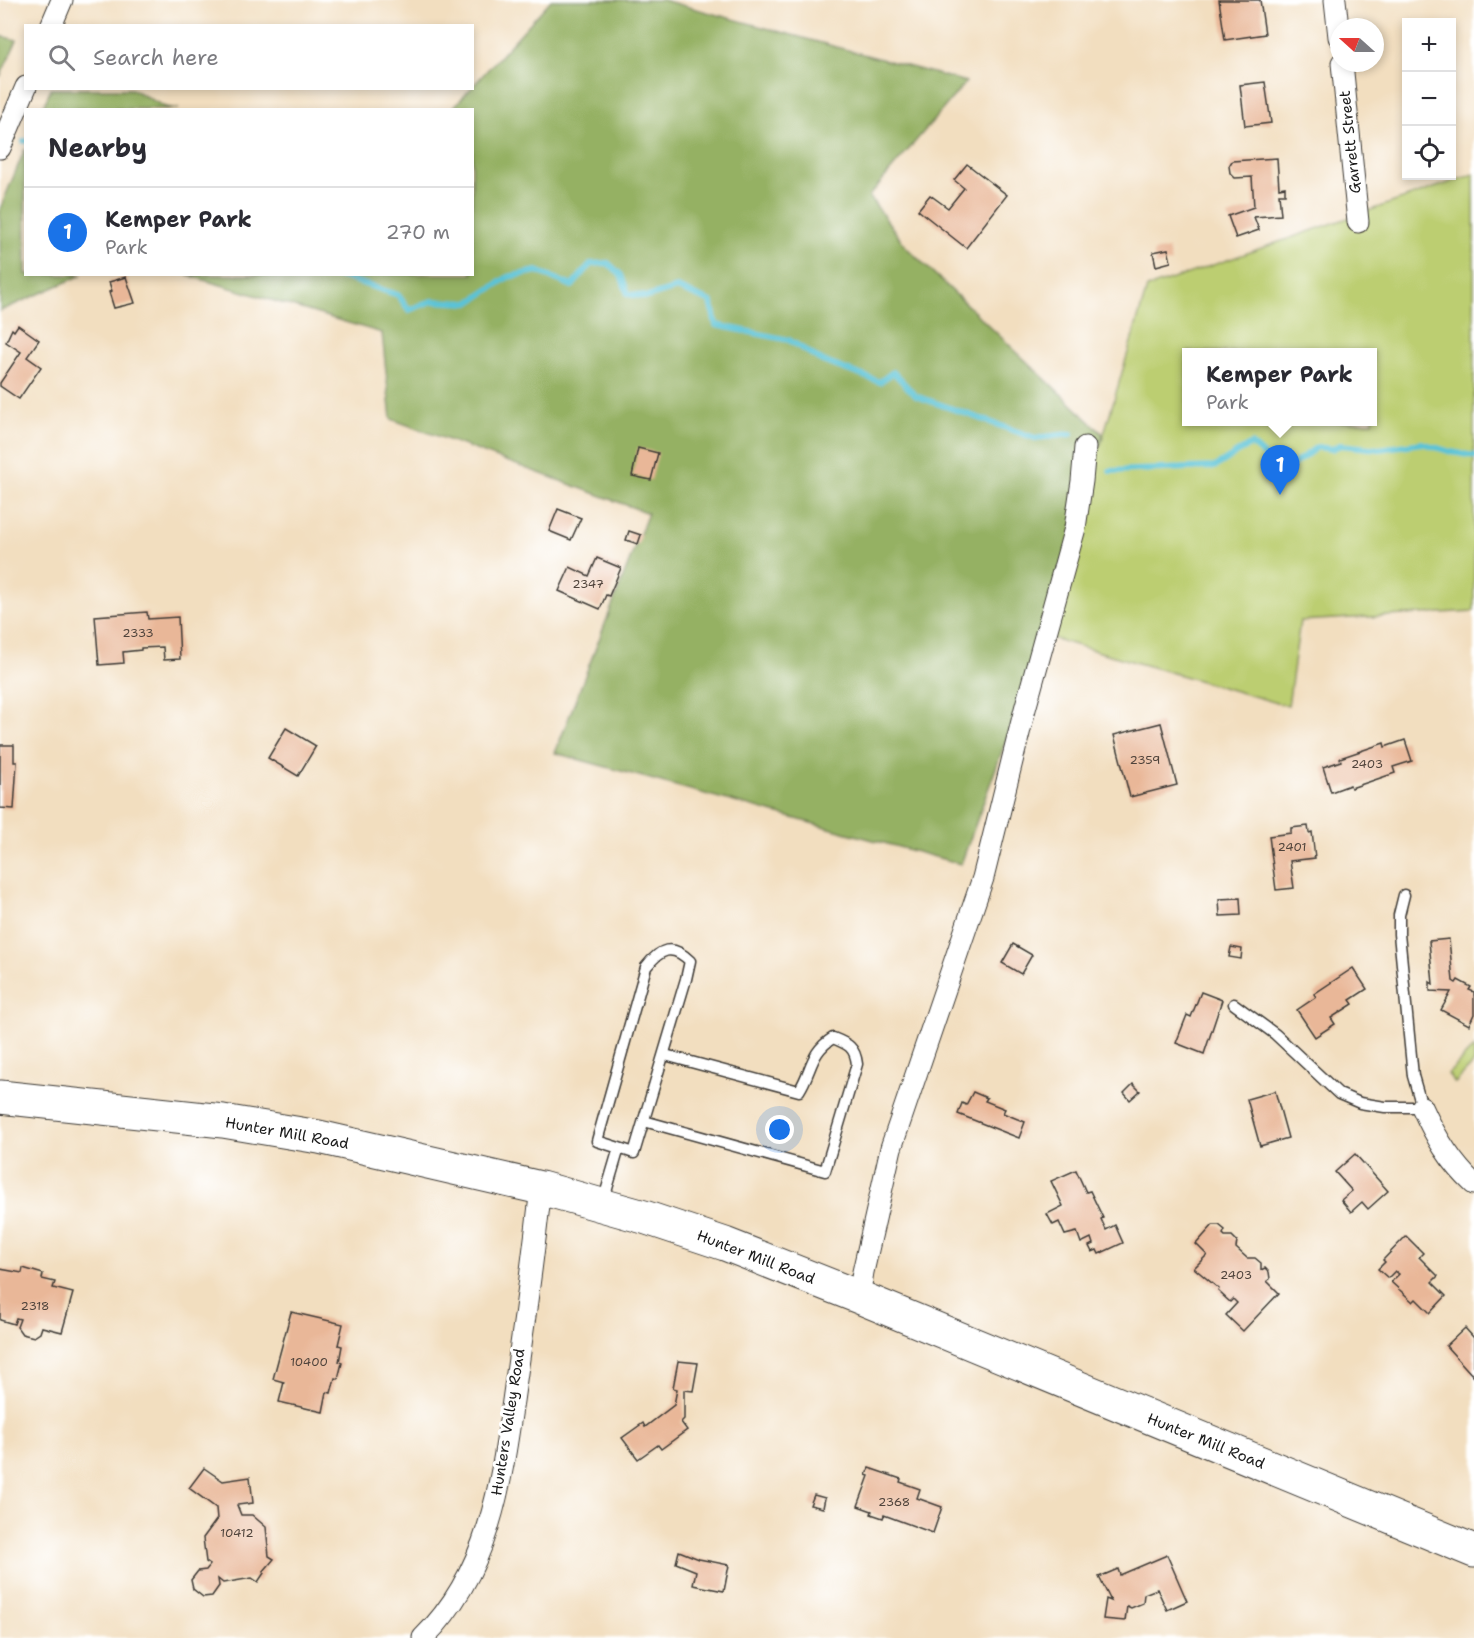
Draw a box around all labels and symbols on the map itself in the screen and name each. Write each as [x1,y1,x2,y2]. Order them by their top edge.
north arrow [1330,18,1384,72]
street label: Garrett Street [1335,89,1365,195]
pin: 1 [1260,446,1300,495]
house number: 2347 [572,576,604,592]
house number: 2333 [122,625,154,641]
house number: 2359 [1129,752,1161,768]
house number: 2403 [1351,756,1383,772]
house number: 2401 [1278,839,1306,855]
street label: Hunter Mill Road [224,1112,351,1154]
your location [765,1115,794,1144]
street label: Hunter Mill Road [694,1225,819,1289]
house number: 2403 [1220,1267,1252,1283]
house number: 2318 [21,1298,49,1314]
street label: Hunters Valley Road [487,1347,530,1497]
house number: 10400 [290,1354,328,1370]
street label: Hunter Mill Road [1144,1408,1268,1474]
house number: 2368 [878,1494,910,1510]
house number: 10412 [220,1525,254,1541]

